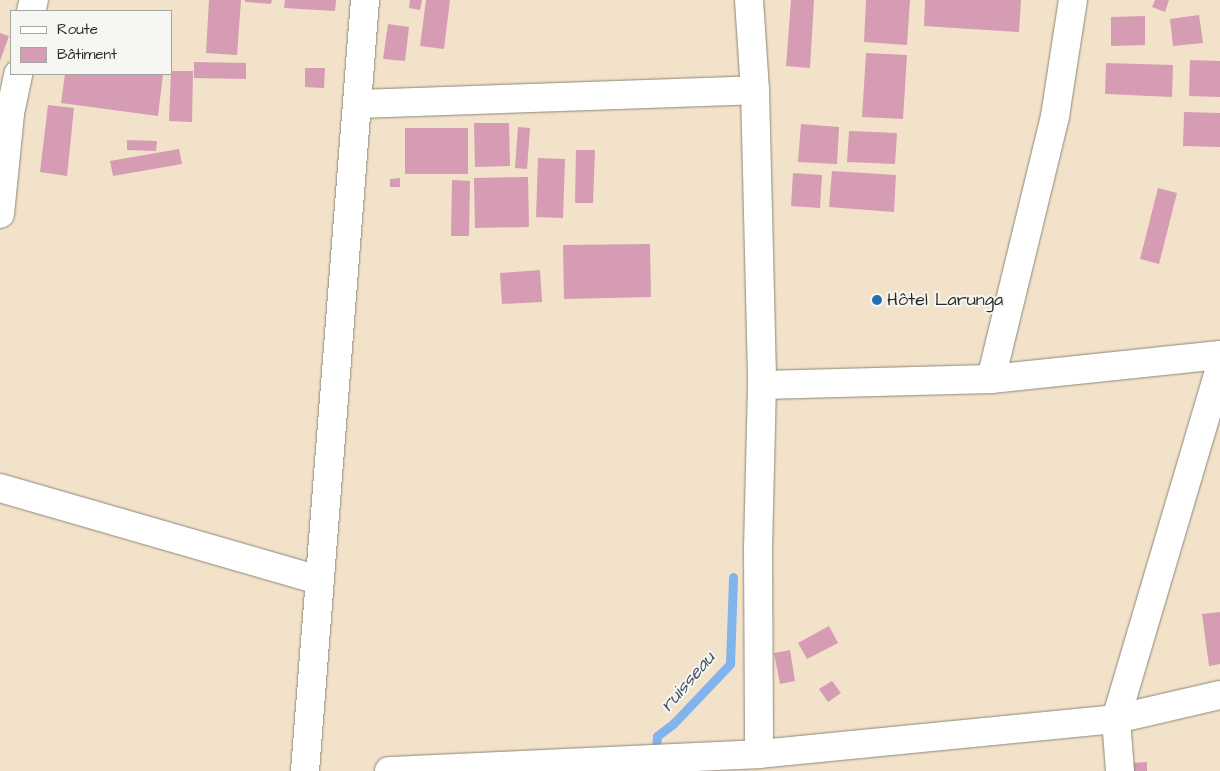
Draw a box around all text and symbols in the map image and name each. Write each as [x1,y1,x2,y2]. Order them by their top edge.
legend [10,10,172,75]
text: Route [57,19,98,40]
text: Bâtiment [57,44,117,65]
place label: Hôtel Larunga [887,289,1003,311]
marker: Hôtel Larunga [871,294,883,306]
water label: ruisseau [656,647,720,717]

